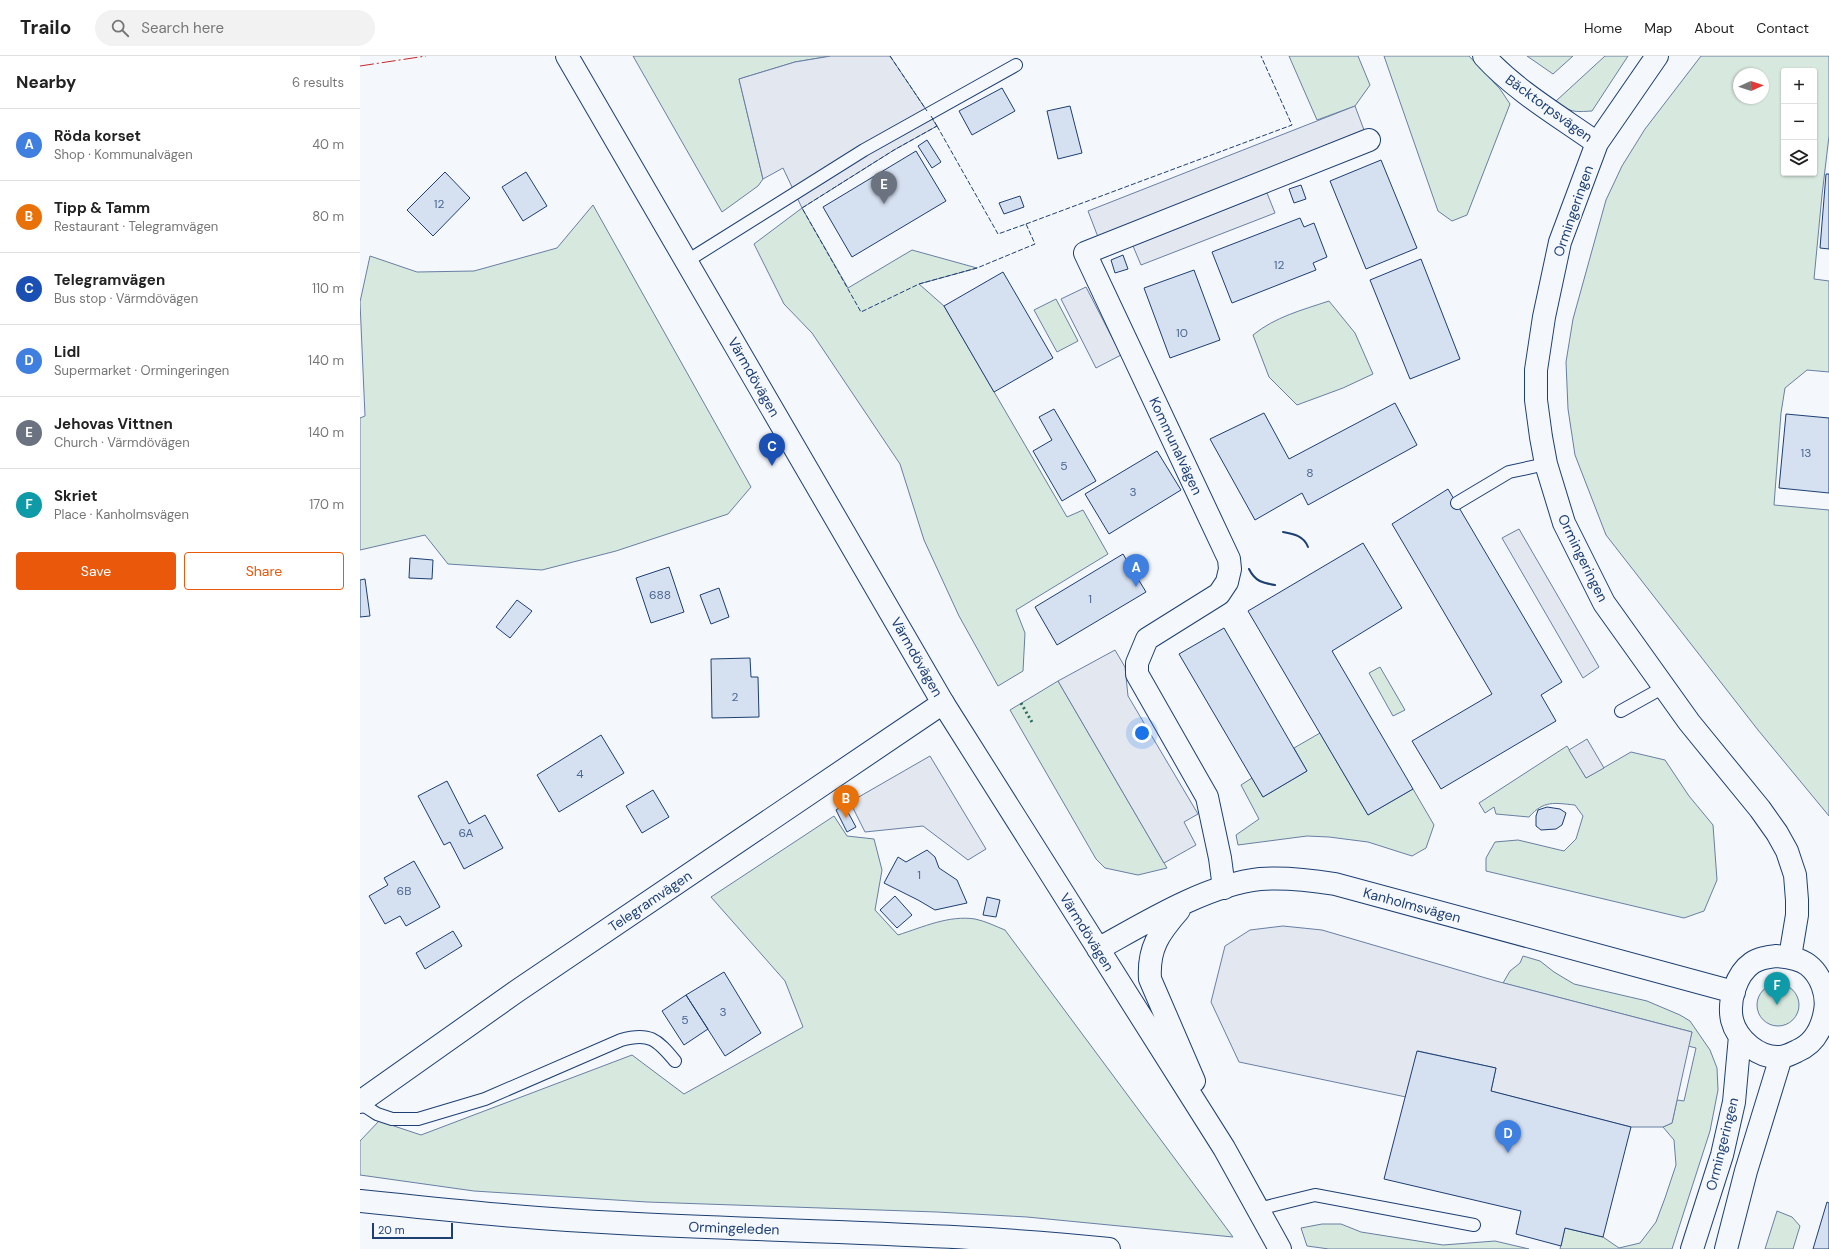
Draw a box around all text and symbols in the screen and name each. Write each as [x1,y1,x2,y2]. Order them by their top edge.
search box [95,10,375,46]
text: Trailo [20,15,71,40]
icon: search [109,17,131,39]
text: Search here [141,18,224,38]
text: Home [1584,19,1622,37]
text: Map [1644,19,1672,37]
text: About [1694,19,1734,37]
text: Contact [1756,19,1809,37]
north arrow [1733,68,1769,104]
map controls [1781,68,1817,176]
button: + [1781,68,1817,104]
street label: Bäcktorpsvägen [1502,70,1596,146]
text: Nearby [16,71,76,93]
text: 6 results [292,74,344,91]
button: − [1781,104,1817,140]
text: Röda korset [54,126,141,146]
text: A [24,136,34,153]
text: 40 m [312,136,344,153]
button: layers [1781,140,1817,176]
text: Shop · Kommunalvägen [54,146,193,163]
street label: Ormingeringen [1549,163,1597,259]
pin: E [871,171,897,204]
house number: 12 [434,196,444,212]
text: Tipp & Tamm [54,198,150,218]
text: B [25,208,33,225]
text: 80 m [312,208,344,225]
text: Restaurant · Telegramvägen [54,218,218,235]
house number: 12 [1274,257,1284,273]
text: Telegramvägen [54,270,165,290]
text: C [24,280,34,297]
text: 110 m [312,280,344,297]
text: Bus stop · Värmdövägen [54,290,198,307]
house number: 10 [1176,325,1188,341]
street label: Värmdövägen [724,334,784,420]
text: Lidl [54,342,80,362]
text: D [24,352,34,369]
text: 140 m [308,352,344,369]
text: Supermarket · Ormingeringen [54,362,229,379]
street label: Kommunalvägen [1145,394,1207,498]
text: Jehovas Vittnen [54,414,173,434]
text: E [25,424,33,441]
text: 140 m [308,424,344,441]
pin: C [759,433,785,466]
text: Church · Värmdövägen [54,434,190,451]
house number: 13 [1801,445,1811,461]
house number: 5 [1060,458,1068,474]
house number: 8 [1306,465,1314,481]
house number: 3 [1129,484,1137,500]
text: Skriet [54,486,97,506]
text: F [25,496,33,513]
text: 170 m [309,496,344,513]
text: Place · Kanholmsvägen [54,506,189,523]
street label: Ormingeringen [1554,511,1612,605]
button: Save [16,552,176,590]
button: Share [184,552,344,590]
pin: A [1123,554,1149,587]
house number: 688 [649,587,671,603]
house number: 1 [1088,591,1092,607]
street label: Värmdövägen [887,614,947,700]
house number: 2 [732,689,739,705]
your location [1132,723,1152,743]
house number: 4 [576,766,584,782]
pin: B [833,785,859,818]
house number: 6A [458,825,474,841]
street label: Telegramvägen [605,867,695,935]
house number: 1 [917,867,921,883]
house number: 6B [397,883,411,899]
street label: Kanholmsvägen [1361,883,1463,927]
street label: Värmdövägen [1056,890,1118,974]
pin: F [1764,972,1790,1005]
house number: 3 [719,1004,727,1020]
house number: 5 [681,1012,689,1028]
street label: Ormingeringen [1702,1096,1742,1192]
pin: D [1495,1120,1521,1153]
street label: Ormingeleden [688,1217,780,1239]
scale bar [372,1221,453,1240]
text: 20 m [378,1223,404,1237]

